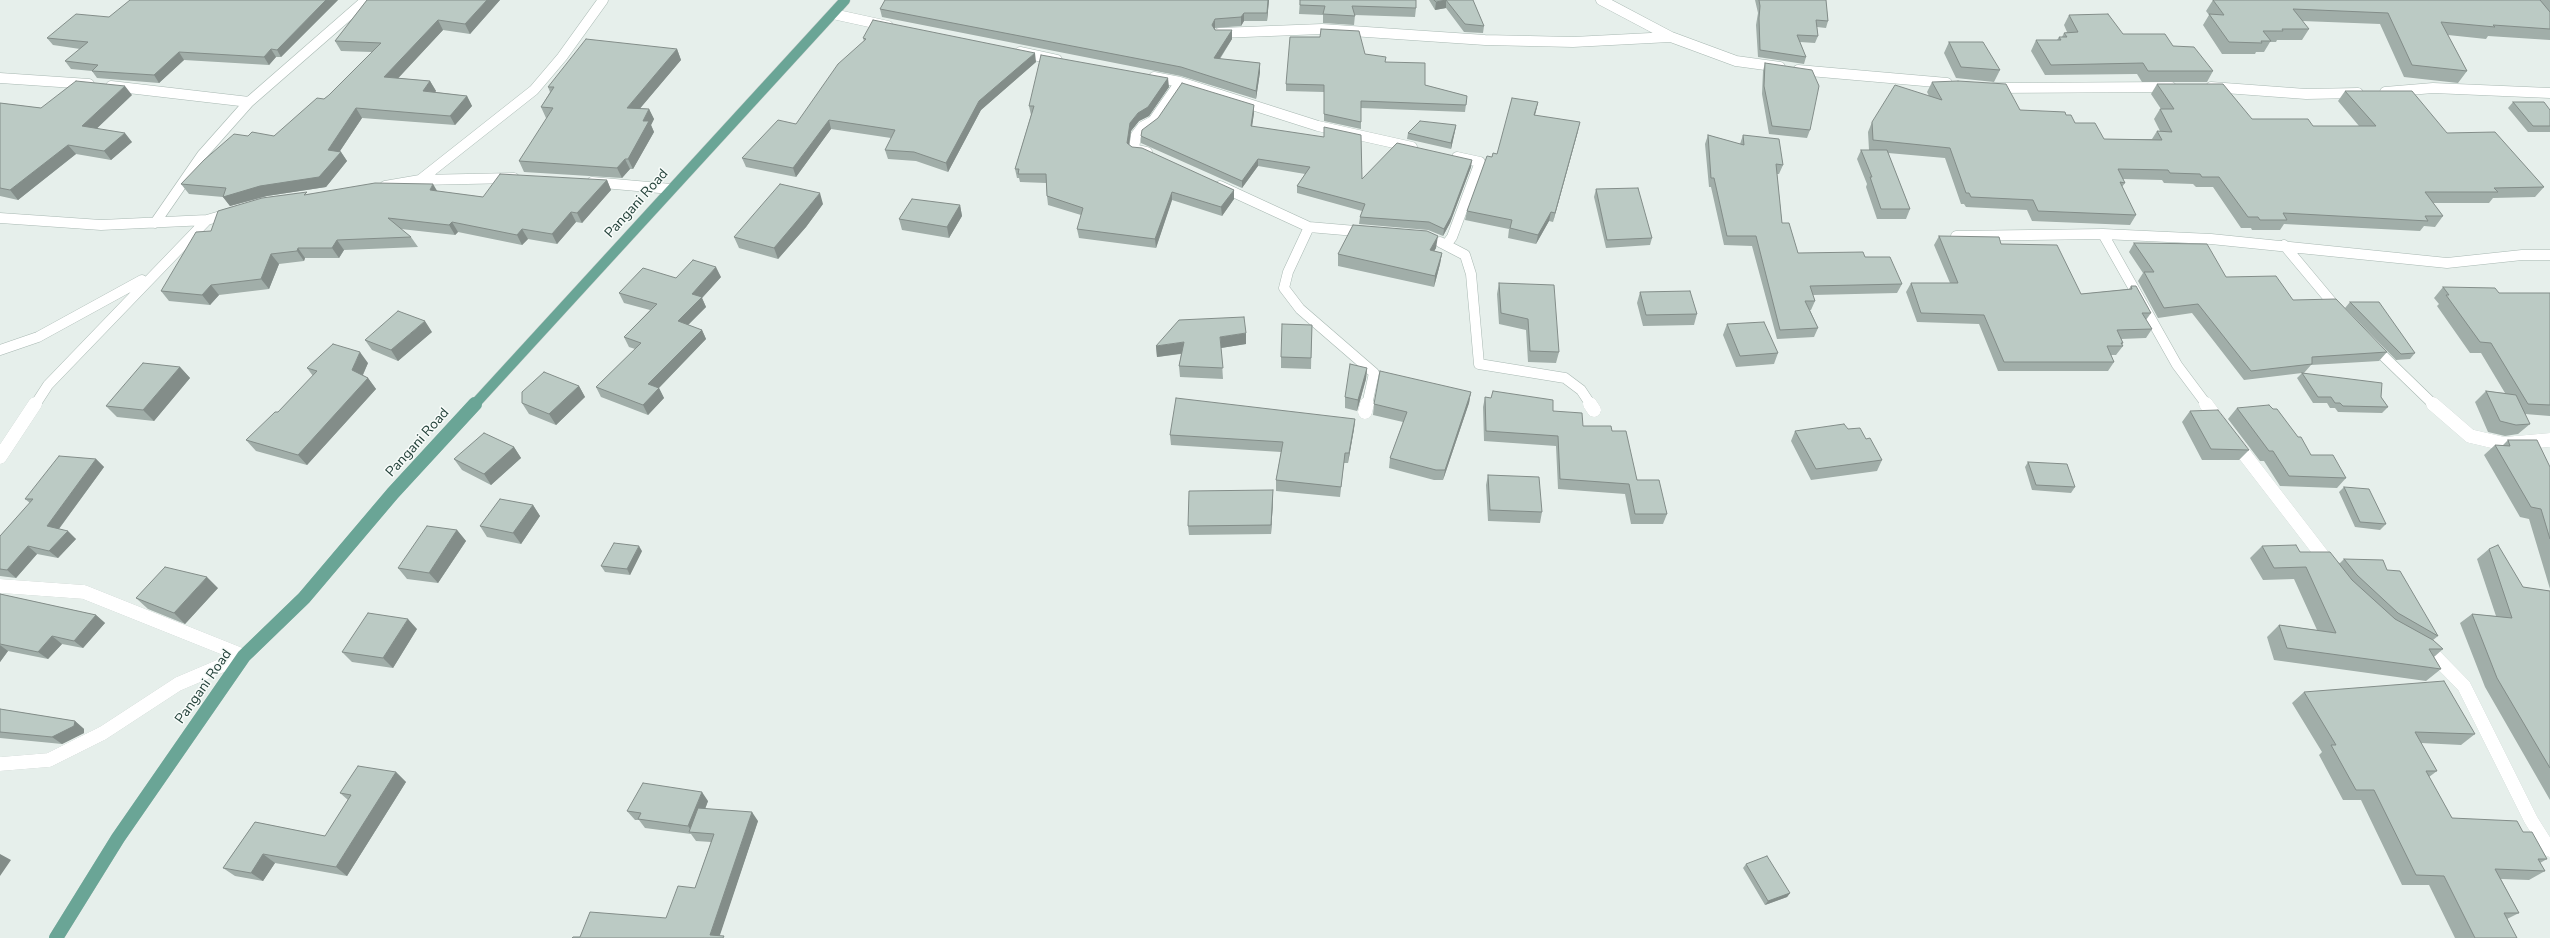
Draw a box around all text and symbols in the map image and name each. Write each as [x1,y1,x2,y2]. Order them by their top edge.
street label: Pangani Road [602,166,672,242]
street label: Pangani Road [383,405,453,481]
street label: Pangani Road [172,647,236,727]

